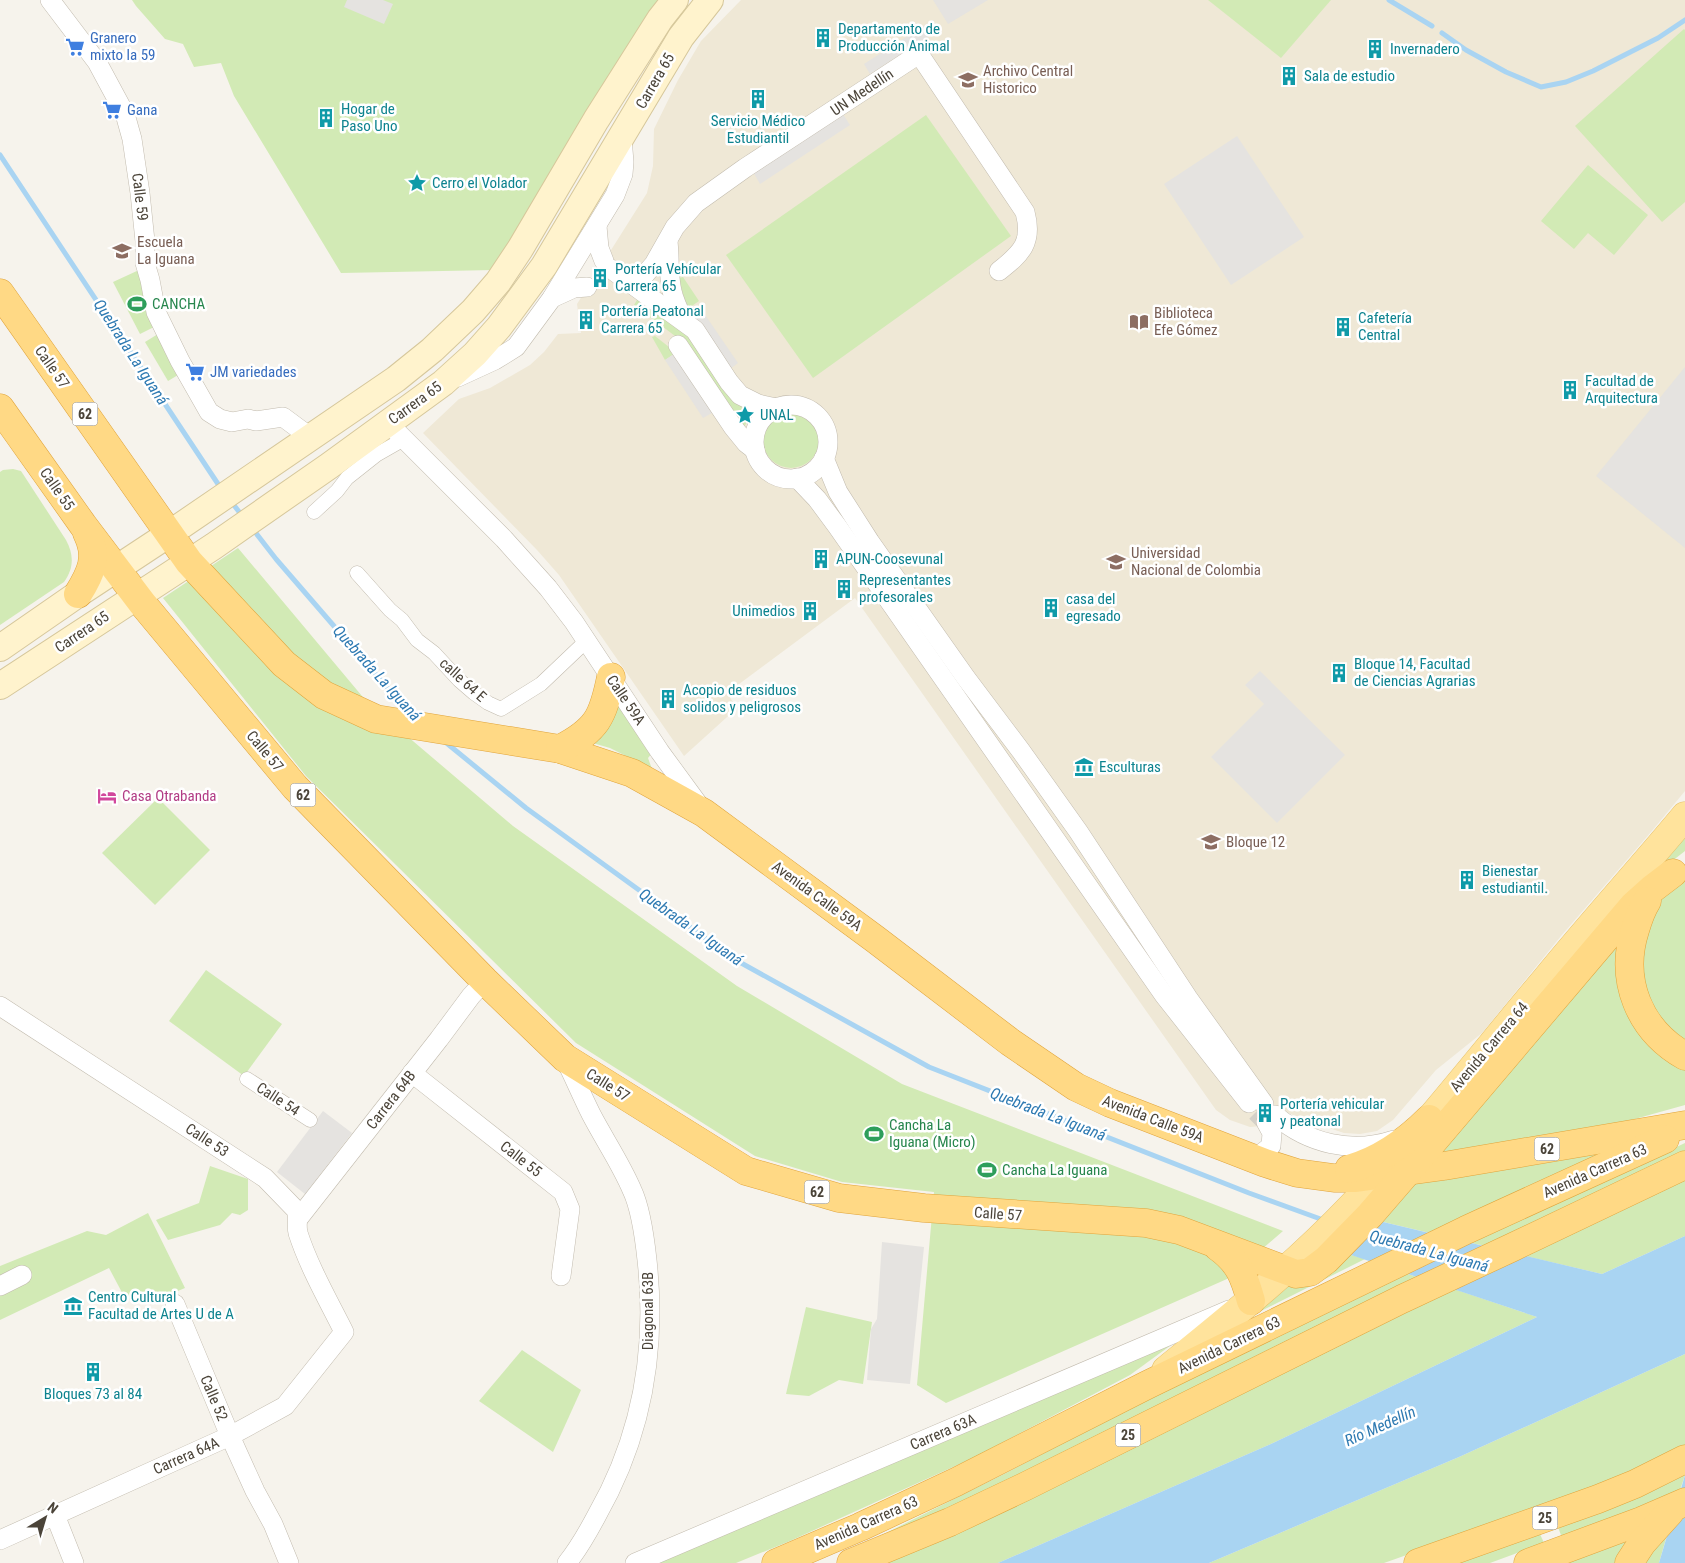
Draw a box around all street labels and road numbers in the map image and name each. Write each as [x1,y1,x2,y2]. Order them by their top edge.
street label: Carrera 65 [632,50,678,112]
street label: UN Medellín [827,64,897,120]
street label: Calle 59 [128,172,152,222]
street label: Calle 57 [31,342,73,392]
street label: Carrera 65 [385,378,445,428]
road number: 62 [72,402,98,426]
street label: Calle 55 [36,464,78,514]
street label: Carrera 65 [52,607,112,657]
street label: calle 64 E [436,654,490,706]
street label: Calle 59A [603,672,649,729]
street label: Calle 57 [243,727,287,775]
road number: 62 [290,784,316,806]
street label: Avenida Calle 59A [768,857,866,935]
street label: Avenida Carrera 64 [1446,998,1532,1096]
street label: Calle 57 [583,1065,633,1105]
street label: Carrera 64B [362,1067,420,1133]
street label: Calle 54 [253,1078,303,1120]
street label: Avenida Calle 59A [1100,1091,1206,1147]
street label: Calle 53 [182,1119,232,1161]
street label: Calle 55 [497,1137,545,1181]
road number: 62 [1534,1138,1560,1160]
street label: Avenida Carrera 63 [1540,1140,1650,1202]
road number: 62 [804,1180,830,1204]
street label: Calle 57 [974,1203,1022,1225]
street label: Diagonal 63B [639,1272,657,1350]
street label: Avenida Carrera 63 [1175,1312,1283,1378]
street label: Calle 52 [196,1372,232,1424]
street label: Carrera 63A [907,1410,979,1454]
road number: 25 [1116,1424,1140,1446]
street label: Carrera 64A [150,1433,222,1478]
street label: Avenida Carrera 63 [811,1492,921,1554]
road number: 25 [1532,1506,1558,1530]

